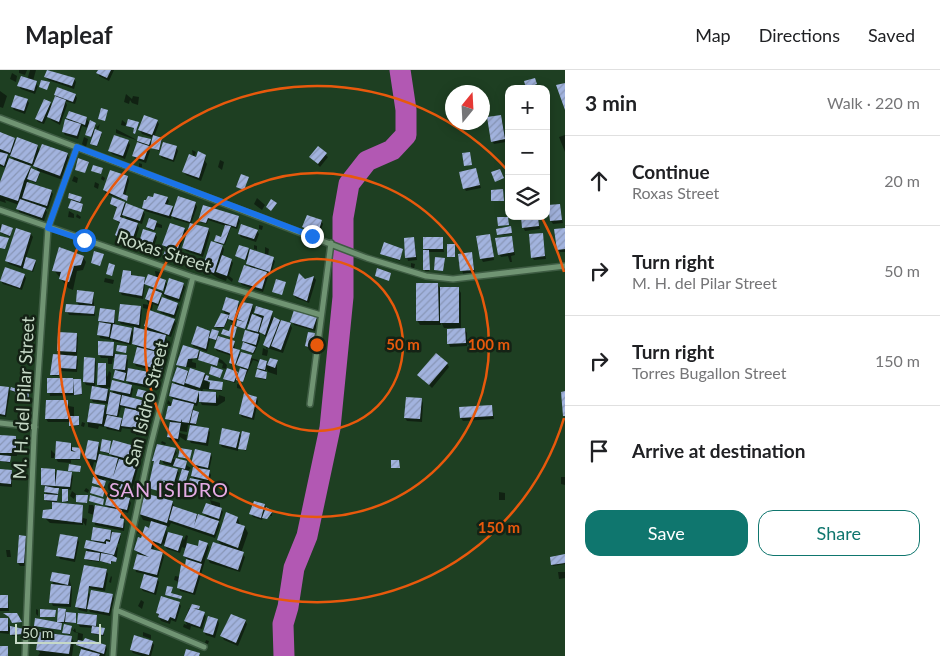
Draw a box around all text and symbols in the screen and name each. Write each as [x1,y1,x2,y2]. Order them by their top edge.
text: Mapleaf [25,20,113,49]
text: Map [695,24,731,46]
text: Directions [759,24,840,46]
text: Saved [868,24,915,46]
north arrow [445,85,490,130]
map controls [505,85,550,220]
button: + [505,85,550,130]
text: 3 min [585,90,637,115]
text: Walk · 220 m [827,93,920,112]
button: − [505,130,550,175]
text: Continue [632,160,710,183]
icon: ahead [585,167,613,195]
text: 20 m [884,171,920,190]
button: layers [505,175,550,220]
text: Roxas Street [632,183,719,202]
street label: Roxas Street [114,225,215,277]
route end [301,225,324,248]
route start [73,229,96,252]
text: Turn right [632,250,714,273]
icon: right [585,257,613,285]
text: 50 m [884,261,920,280]
text: M. H. del Pilar Street [632,273,777,292]
street label: M. H. del Pilar Street [8,315,38,480]
text: 50 m [386,335,420,353]
text: 100 m [468,335,510,353]
centre of rings [308,336,326,354]
street label: San Isidro Street [120,338,172,469]
text: Turn right [632,340,714,363]
icon: right [585,347,613,375]
text: 150 m [875,351,920,370]
text: Torres Bugallon Street [632,363,787,382]
icon: arrive [585,437,613,465]
text: Arrive at destination [632,439,805,462]
district label: SAN ISIDRO [109,477,229,501]
button: Save [585,510,748,556]
button: Share [758,510,920,556]
text: 150 m [478,518,520,536]
scale bar [15,621,101,644]
text: 50 m [22,624,53,641]

